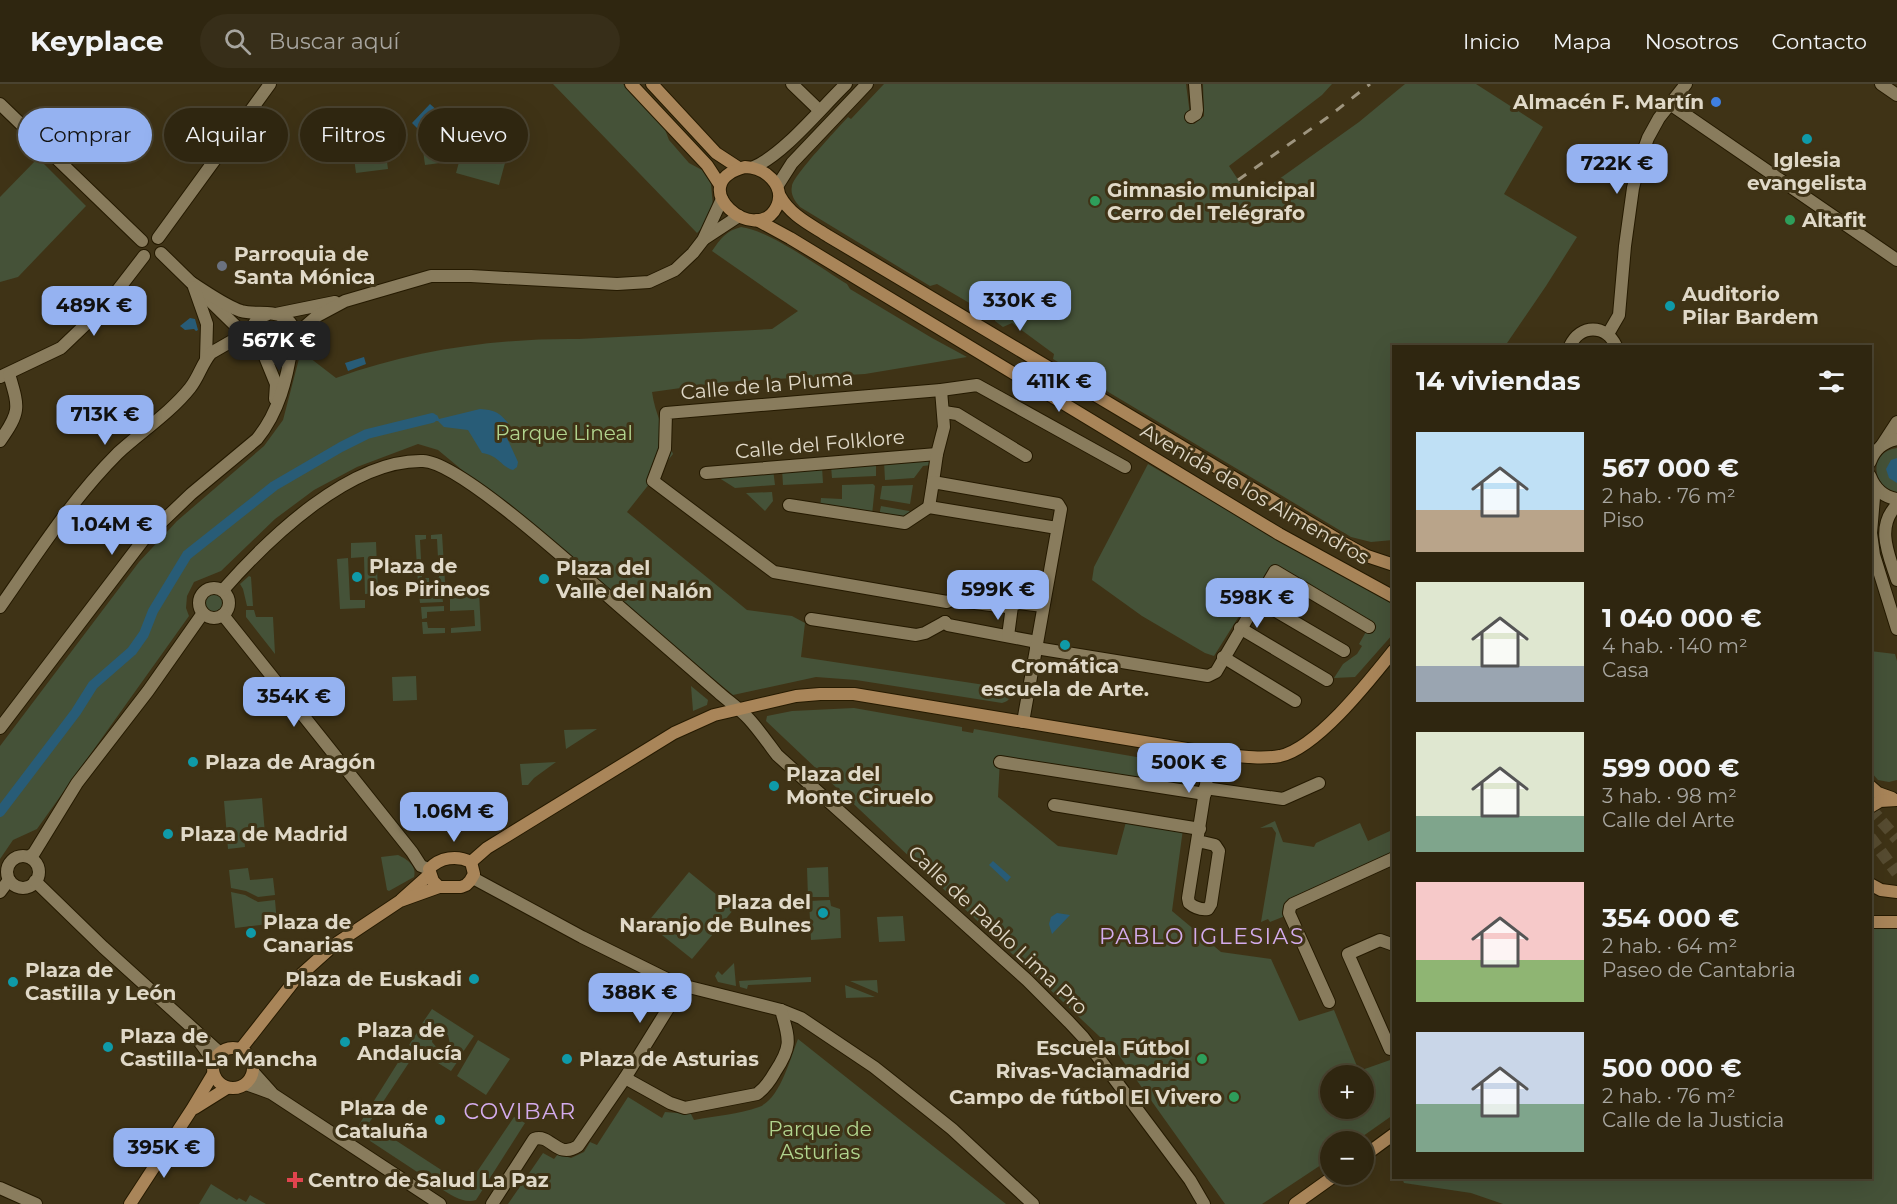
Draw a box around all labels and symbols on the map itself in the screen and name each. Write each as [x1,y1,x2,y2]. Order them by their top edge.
place label: Almacén F. Martín [1512,90,1704,114]
marker: Almacén F. Martín [1709,95,1723,109]
marker: Iglesia evangelista [1800,132,1814,146]
pin: 722K € [1568,144,1666,195]
place label: Iglesia evangelista [1747,148,1867,195]
place label: Gimnasio municipal Cerro del Telégrafo [1107,178,1315,225]
marker: Gimnasio municipal Cerro del Telégrafo [1088,194,1102,208]
place label: Altafit [1801,208,1867,232]
marker: Altafit [1783,213,1797,227]
place label: Parroquia de Santa Mónica [234,242,375,289]
marker: Parroquia de Santa Mónica [215,259,229,273]
pin: 330K € [971,281,1069,332]
place label: Auditorio Pilar Bardem [1681,282,1819,329]
pin: 489K € [45,286,143,337]
marker: Auditorio Pilar Bardem [1663,299,1677,313]
pin: 567K € [230,321,328,372]
pin: 411K € [1010,362,1108,413]
street label: Calle de la Pluma [680,365,854,405]
pin: 713K € [56,395,154,446]
street label: Avenida de los Almendros [1136,419,1374,569]
park label: Parque Lineal [495,421,633,445]
street label: Calle del Folklore [734,425,906,463]
pin: 1.04M € [57,505,167,556]
place label: Plaza de los Pirineos [369,554,490,601]
place label: Plaza del Valle del Nalón [555,556,712,603]
marker: Plaza de los Pirineos [350,570,364,584]
pin: 599K € [949,570,1047,621]
marker: Plaza del Valle del Nalón [537,572,551,586]
pin: 598K € [1208,578,1306,629]
marker: Cromática escuela de Arte. [1058,638,1072,652]
place label: Cromática escuela de Arte. [981,654,1149,701]
pin: 354K € [245,677,343,728]
pin: 500K € [1140,743,1238,794]
place label: Plaza de Aragón [205,750,375,774]
marker: Plaza de Aragón [186,755,200,769]
place label: Plaza del Monte Ciruelo [786,762,933,809]
marker: Plaza del Monte Ciruelo [767,779,781,793]
pin: 1.06M € [399,792,509,843]
place label: Plaza de Madrid [180,822,348,846]
marker: Plaza de Madrid [161,827,175,841]
street label: Calle de Pablo Lima Pro [903,840,1093,1020]
place label: Plaza del Naranjo de Bulnes [619,890,811,937]
marker: Plaza del Naranjo de Bulnes [816,906,830,920]
place label: Plaza de Canarias [263,910,354,957]
district label: PABLO IGLESIAS [1099,923,1305,950]
marker: Plaza de Canarias [244,926,258,940]
place label: Plaza de Castilla y León [25,958,176,1005]
place label: Plaza de Euskadi [285,967,462,991]
marker: Plaza de Euskadi [467,972,481,986]
pin: 388K € [591,973,689,1024]
marker: Plaza de Castilla y León [6,975,20,989]
place label: Plaza de Andalucía [356,1018,462,1065]
place label: Plaza de Castilla-La Mancha [120,1024,318,1071]
marker: Plaza de Andalucía [338,1035,352,1049]
place label: Escuela Fútbol Rivas-Vaciamadrid [996,1036,1190,1083]
marker: Plaza de Castilla-La Mancha [101,1040,115,1054]
place label: Plaza de Asturias [579,1047,759,1071]
marker: Plaza de Asturias [560,1052,574,1066]
marker: Escuela Fútbol Rivas-Vaciamadrid [1195,1052,1209,1066]
place label: Campo de fútbol El Vivero [949,1085,1222,1109]
marker: Campo de fútbol El Vivero [1227,1090,1241,1104]
place label: Plaza de Cataluña [335,1096,428,1143]
district label: COVIBAR [463,1098,577,1125]
marker: Plaza de Cataluña [433,1113,447,1127]
park label: Parque de Asturias [768,1117,872,1164]
pin: 395K € [115,1128,213,1179]
place label: Centro de Salud La Paz [308,1168,549,1192]
marker: Centro de Salud La Paz [286,1171,304,1189]

